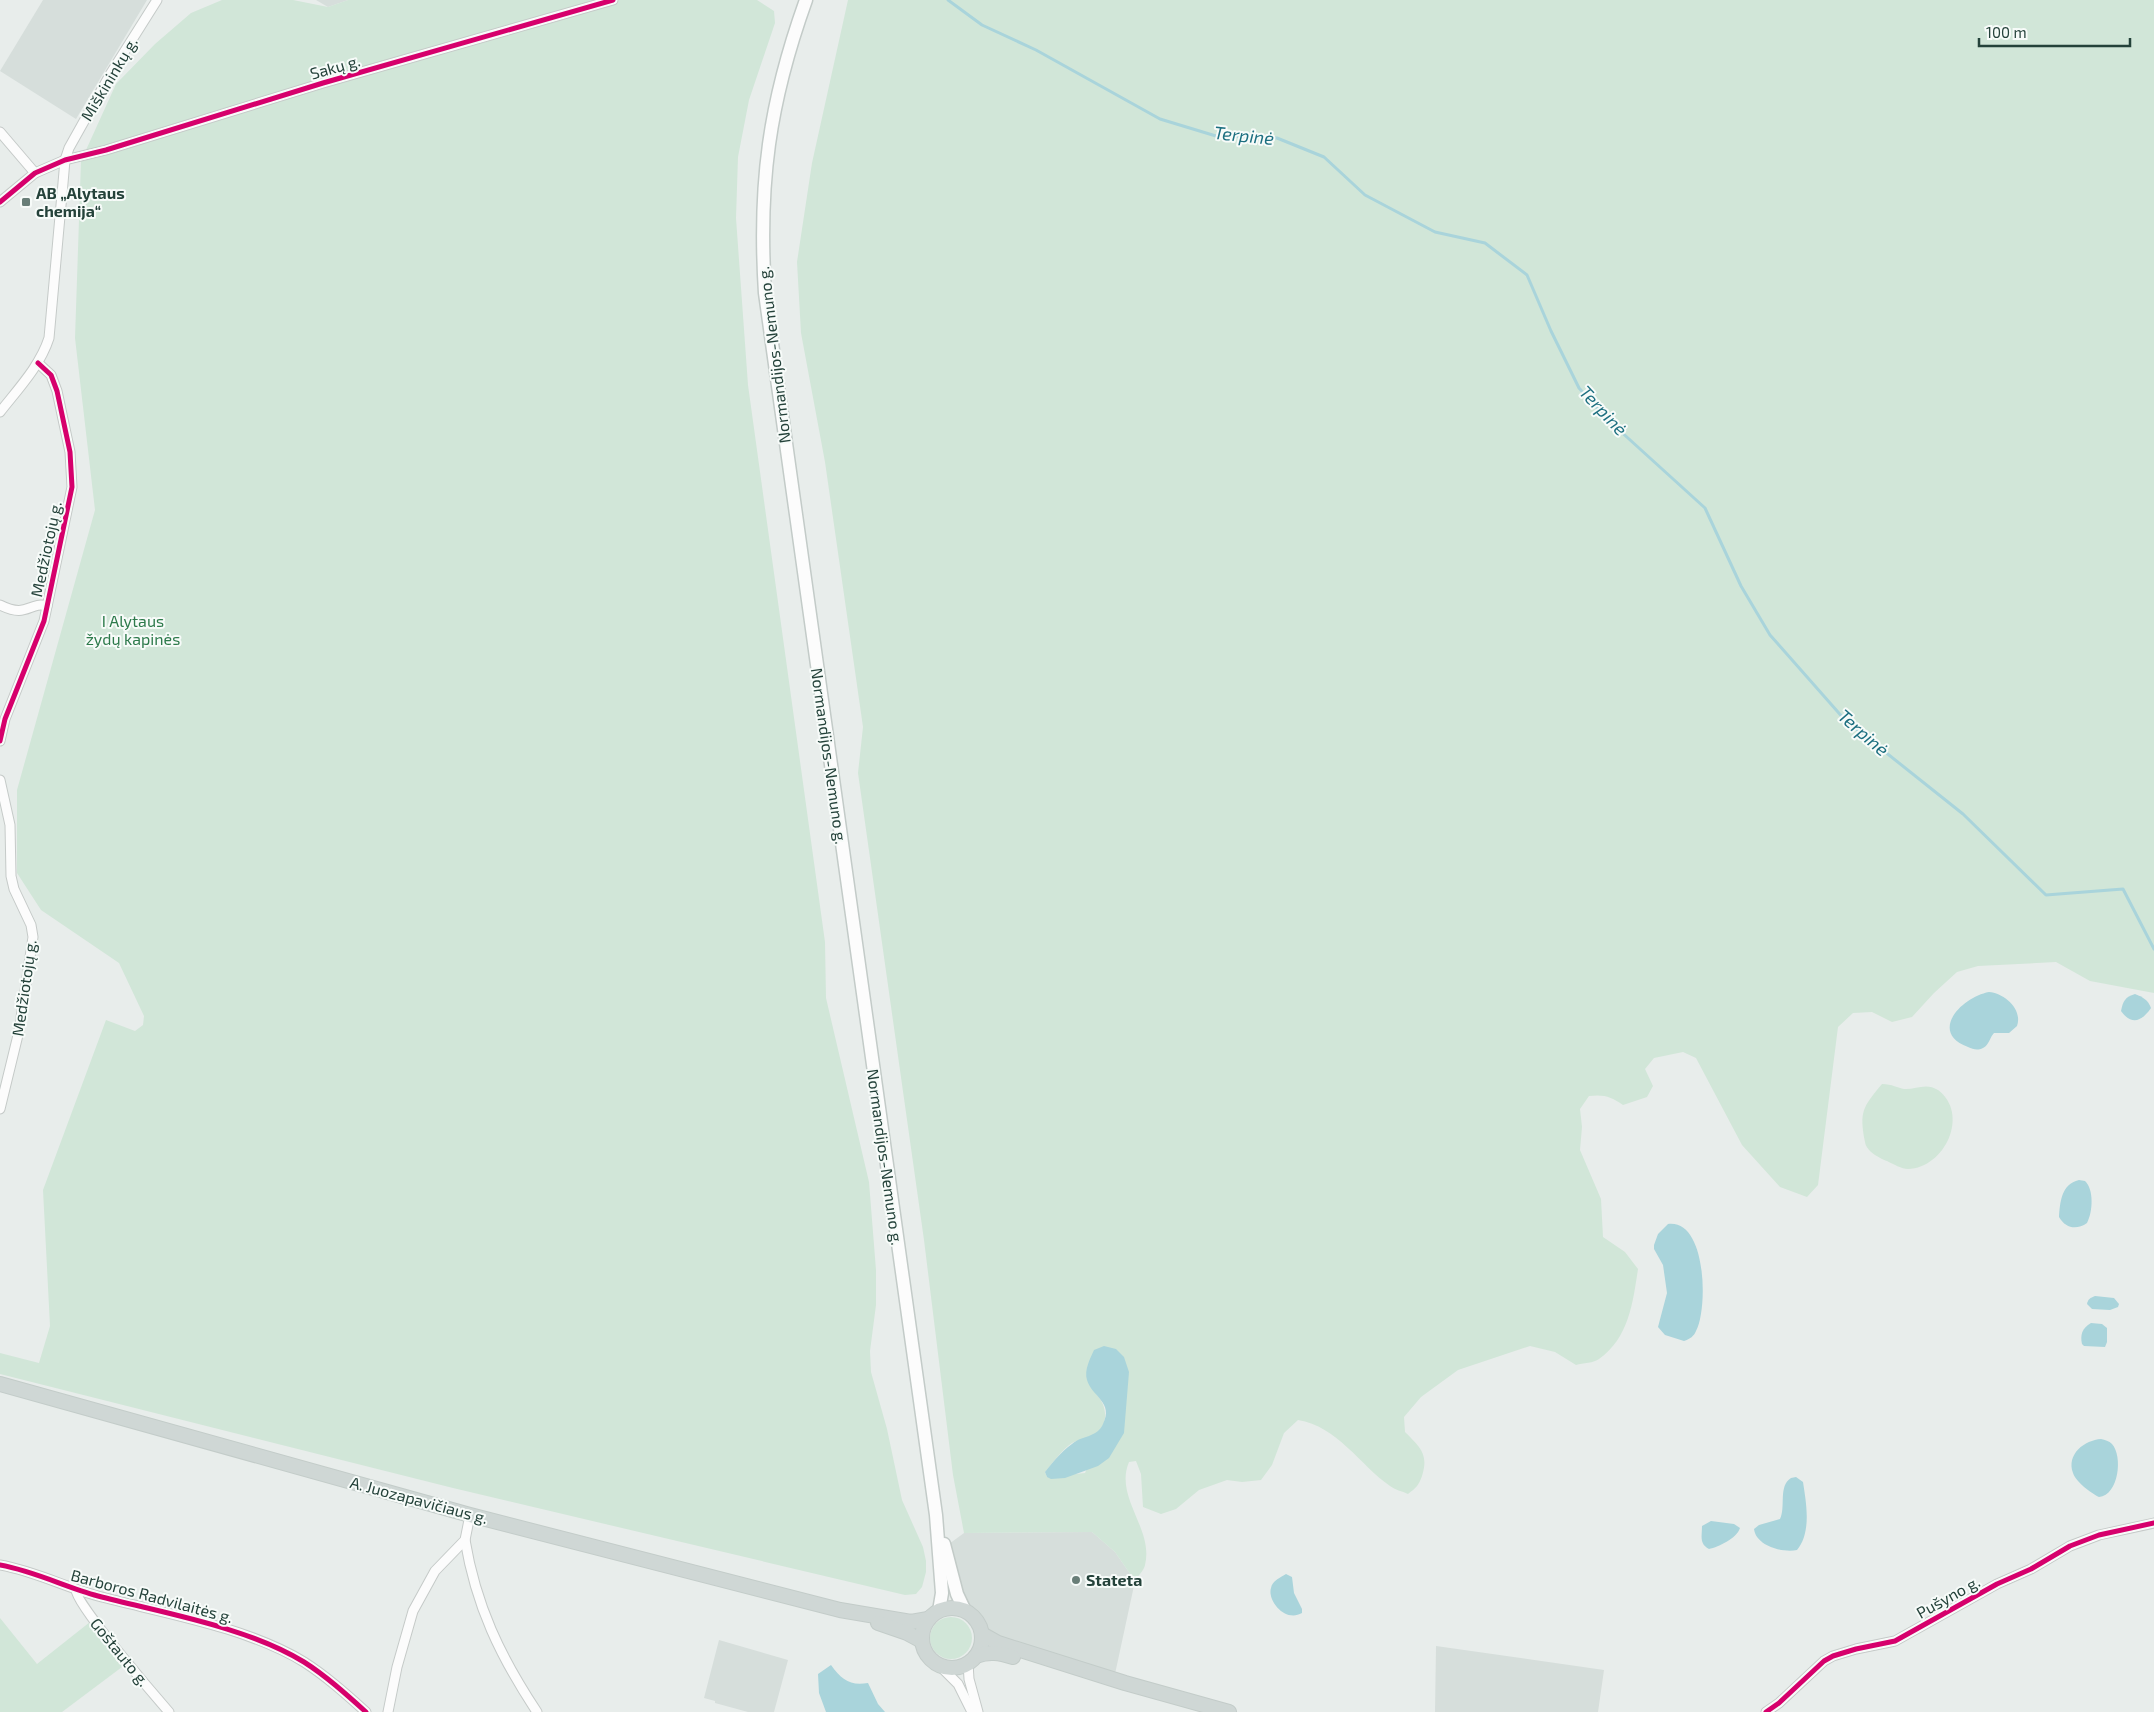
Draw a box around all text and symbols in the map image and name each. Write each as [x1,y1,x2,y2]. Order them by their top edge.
scale bar [1979,15,2130,47]
text: 100 m [1986,23,2027,41]
street label: Miškininkų g. [76,33,141,124]
street label: Sakų g. [308,50,362,83]
water label: Terpinė [1213,121,1275,149]
place label: AB „Alytaus chemija“ [36,183,125,220]
marker: AB „Alytaus chemija“ [20,196,32,208]
street label: Normandijos-Nemuno g. [753,265,795,445]
water label: Terpinė [1575,381,1632,440]
street label: Medžiotojų g. [26,499,66,599]
park label: I Alytaus žydų kapinės [86,611,180,648]
street label: Normandijos-Nemuno g. [807,666,851,846]
water label: Terpinė [1834,704,1894,760]
street label: Medžiotojų g. [7,938,41,1038]
street label: Normandijos-Nemuno g. [863,1067,907,1247]
street label: A. Juozapavičiaus g. [348,1472,490,1527]
street label: Barboros Radvilaitės g. [69,1565,235,1626]
place label: Stateta [1086,1570,1142,1589]
street label: Pušyno g. [1913,1571,1983,1622]
marker: Stateta [1070,1574,1082,1586]
street label: Goštauto g. [87,1614,154,1690]

